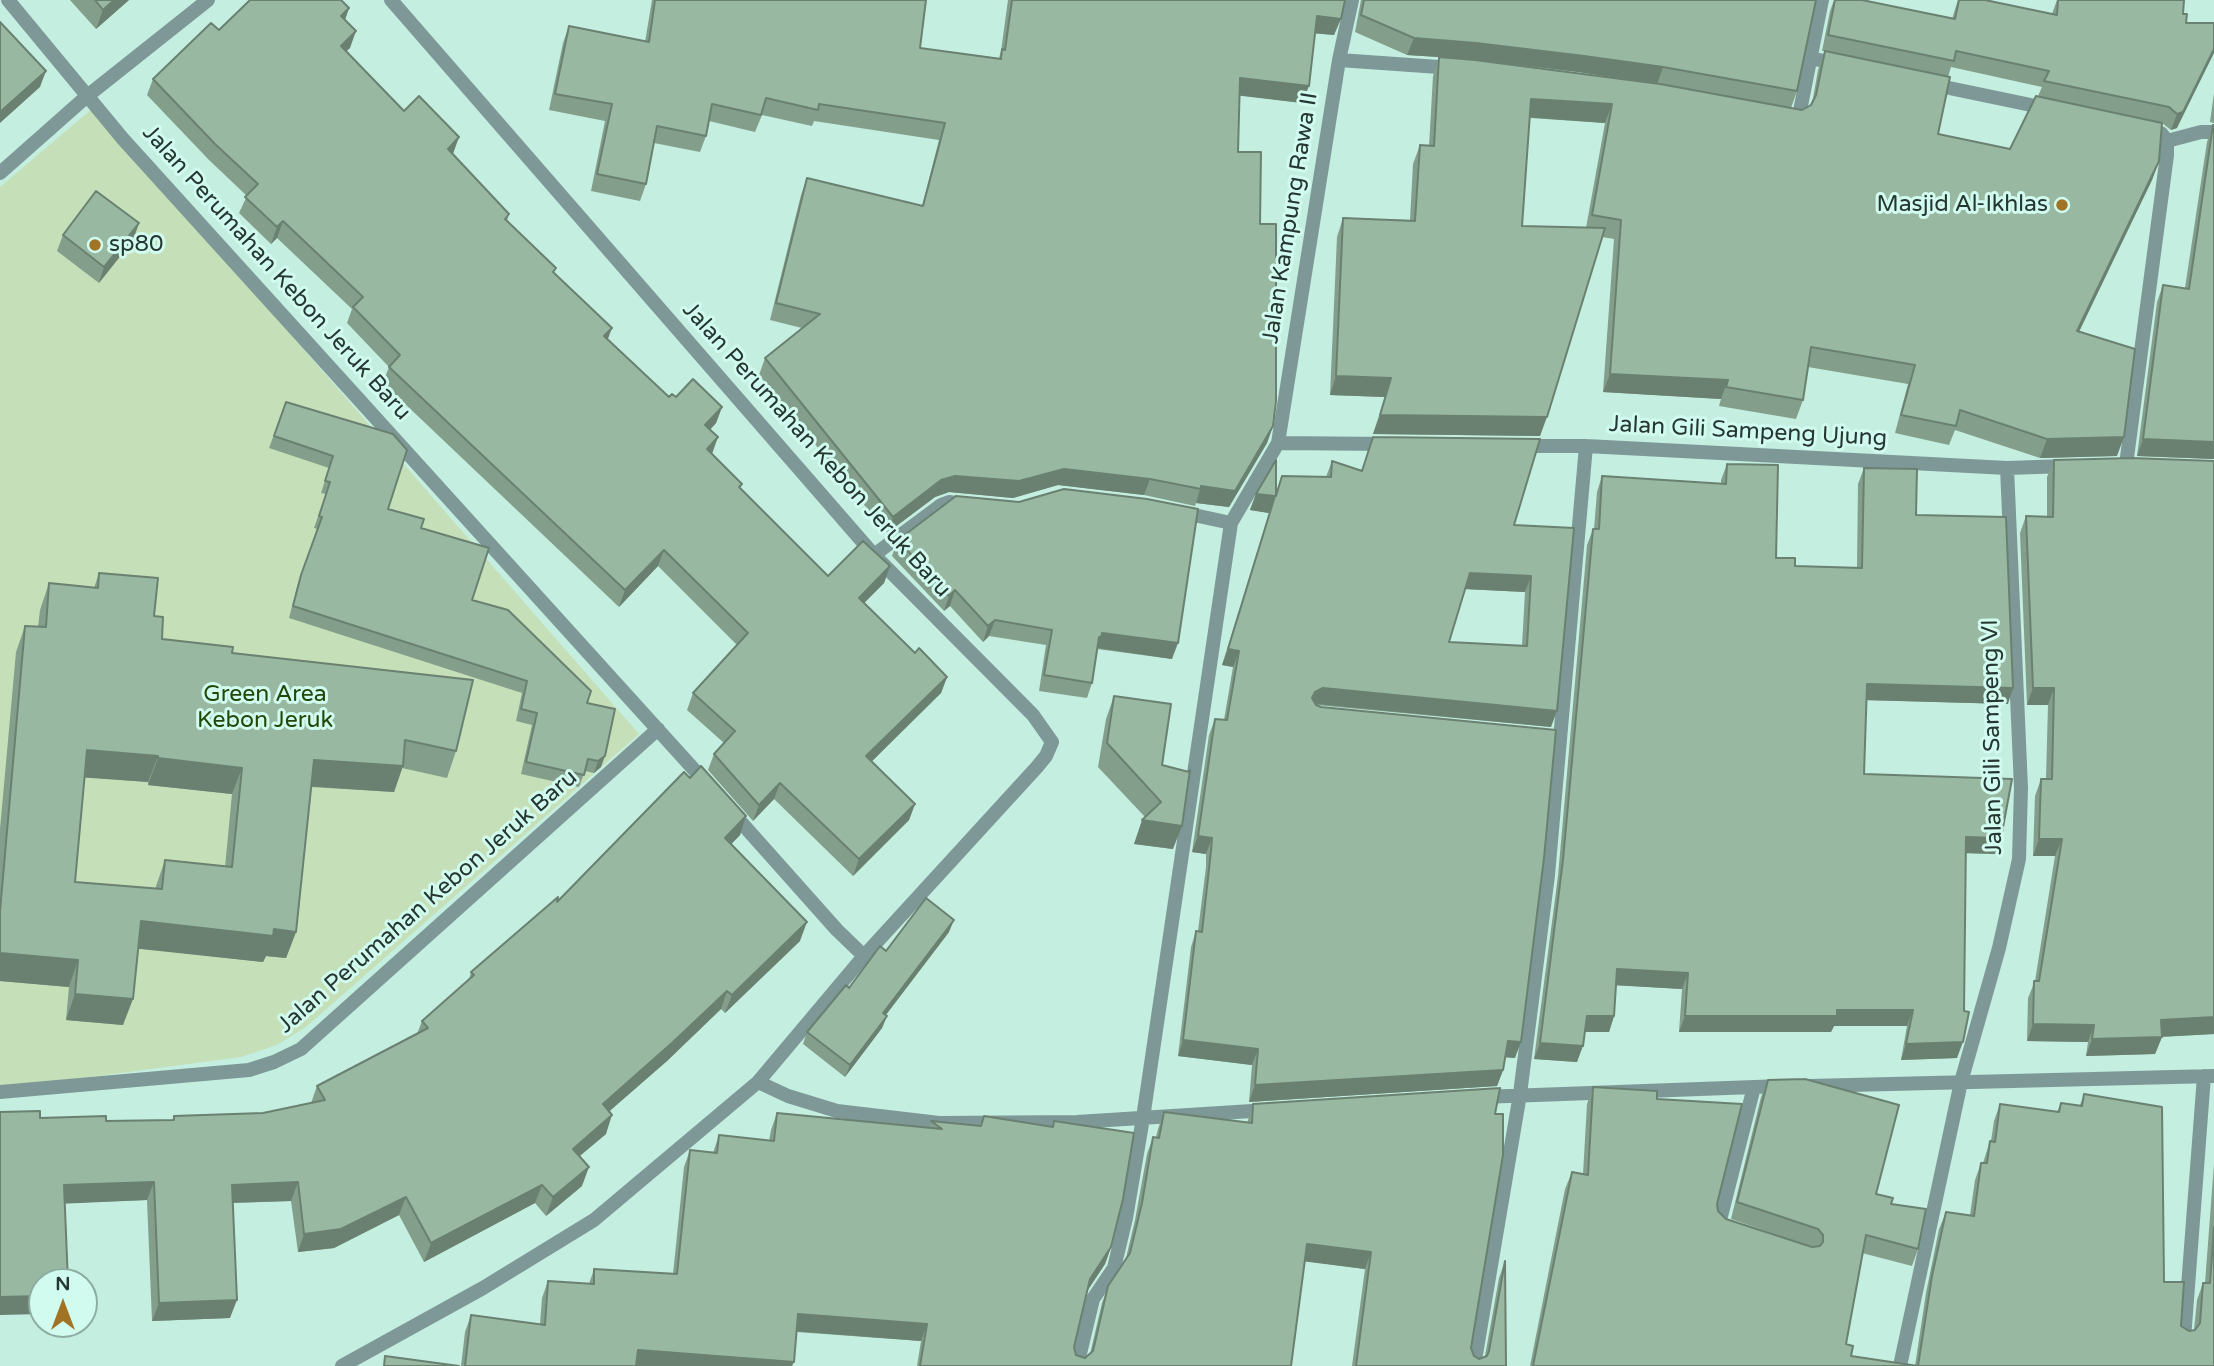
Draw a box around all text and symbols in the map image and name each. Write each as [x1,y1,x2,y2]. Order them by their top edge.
street label: Jalan Kampung Rawa II [1258,90,1324,346]
street label: Jalan Perumahan Kebon Jeruk Baru [136,120,416,426]
place label: Masjid Al-Ikhlas [1876,191,2048,219]
marker: Masjid Al-Ikhlas [2054,197,2070,213]
place label: sp80 [109,231,163,259]
marker: sp80 [87,237,103,253]
street label: Jalan Perumahan Kebon Jeruk Baru [676,297,956,603]
street label: Jalan Gili Sampeng Ujung [1608,411,1888,453]
street label: Jalan Gili Sampeng VI [1977,619,2009,855]
park label: Green Area Kebon Jeruk [197,681,333,735]
street label: Jalan Perumahan Kebon Jeruk Baru [273,764,583,1040]
north arrow [28,1268,98,1338]
text: N [55,1273,71,1295]

